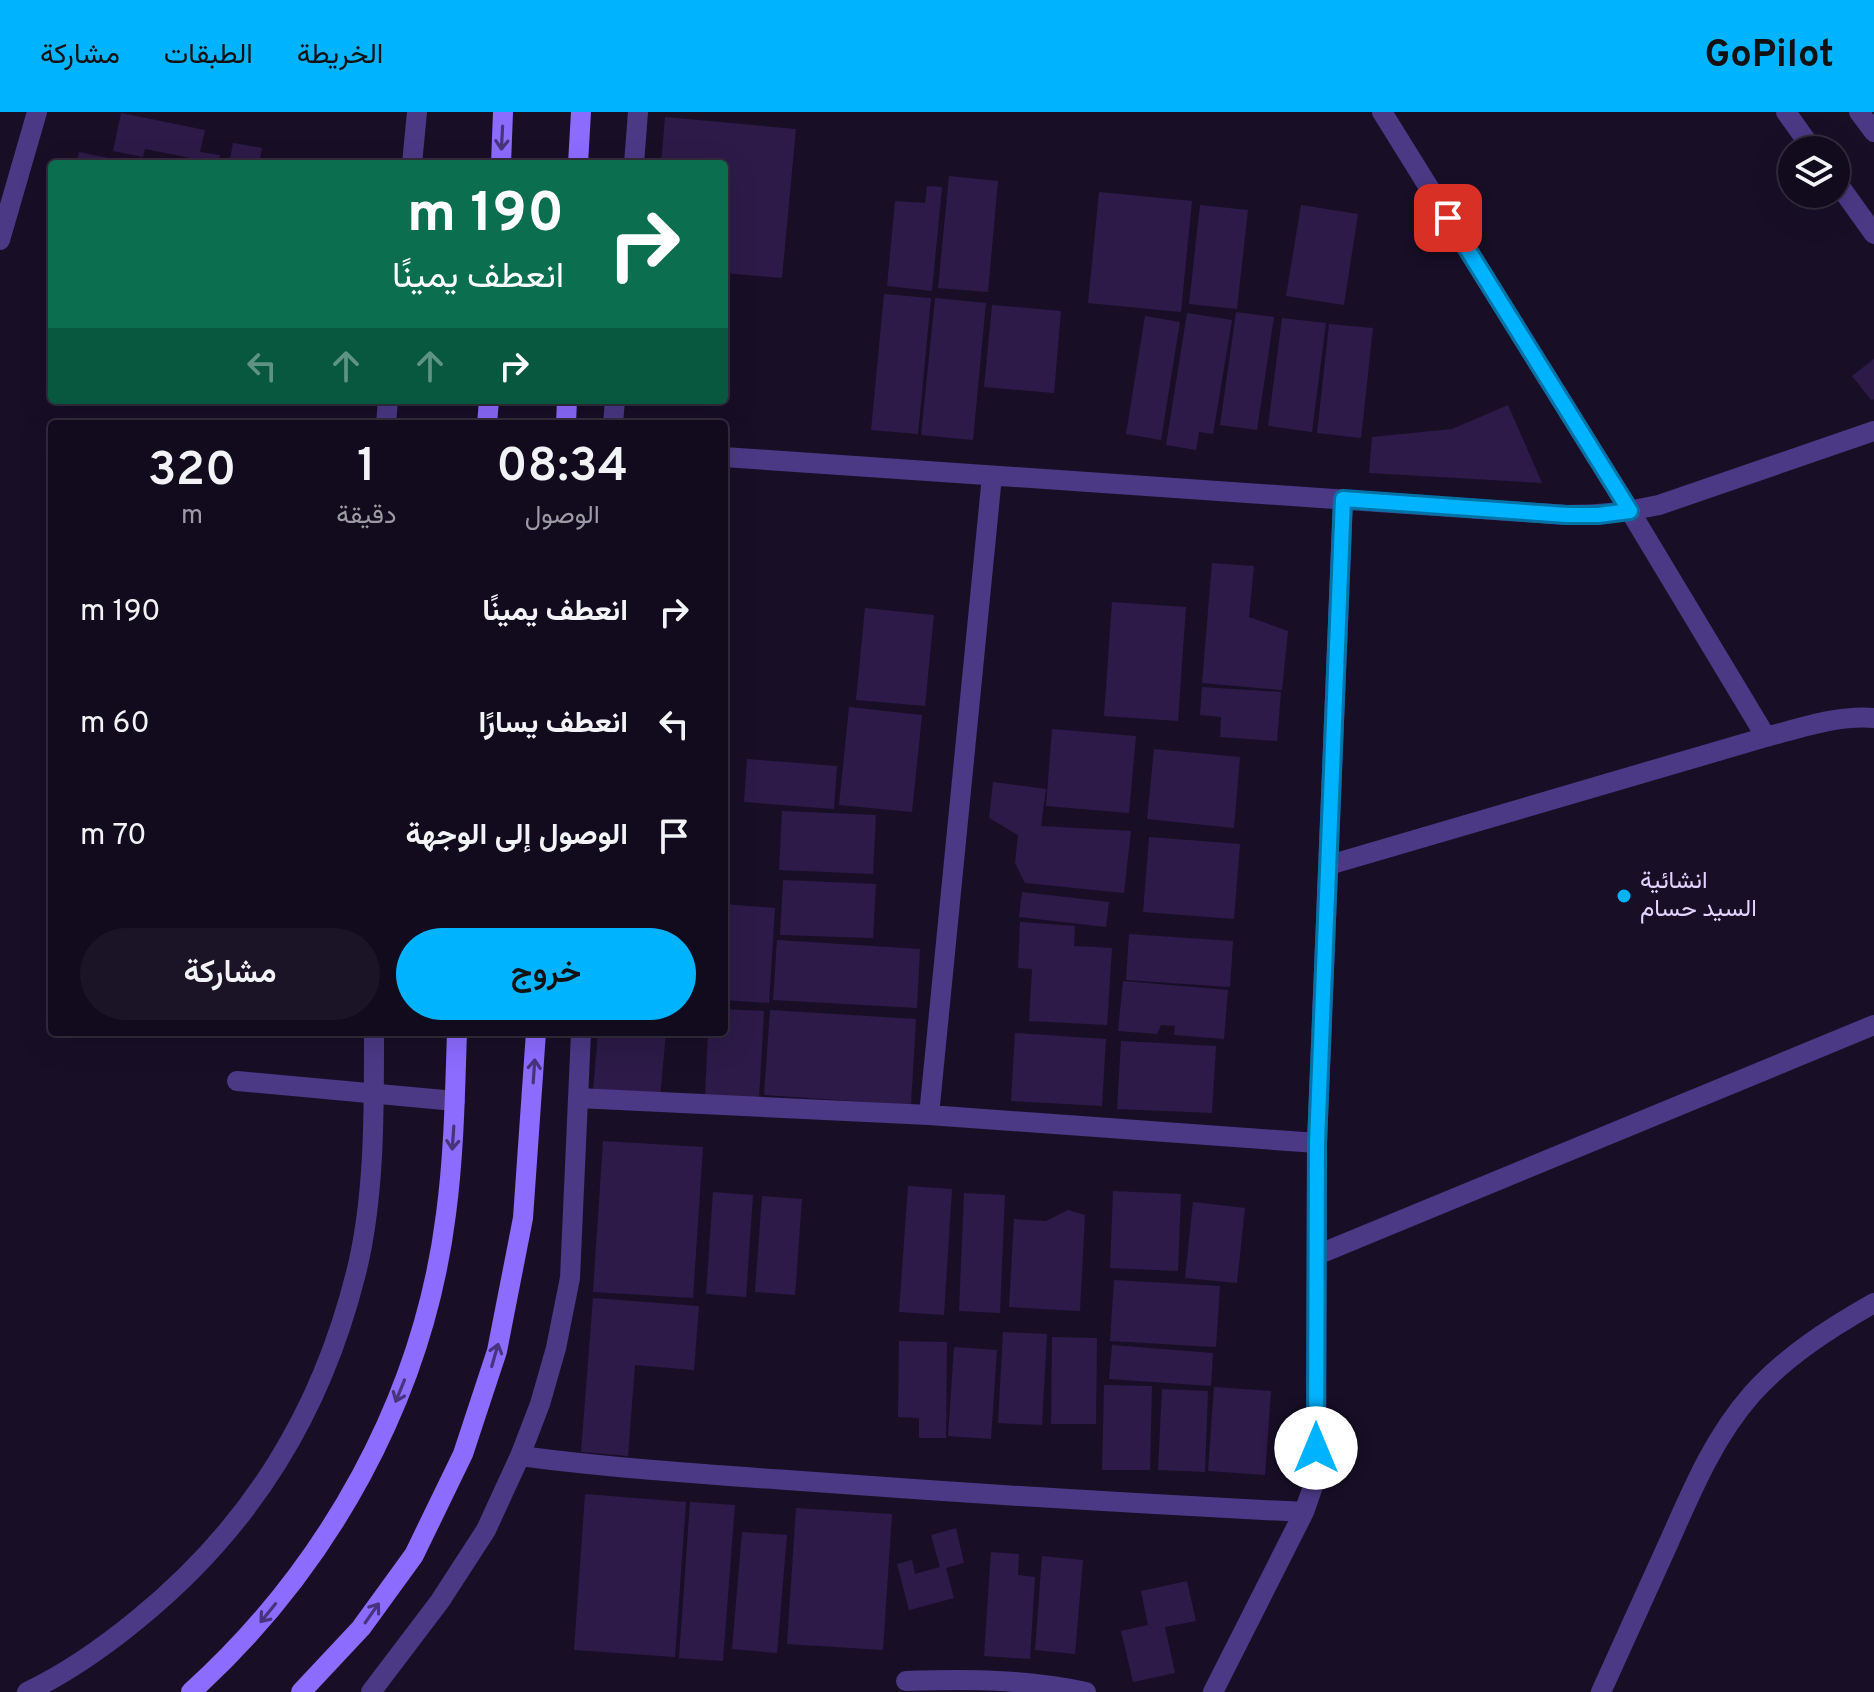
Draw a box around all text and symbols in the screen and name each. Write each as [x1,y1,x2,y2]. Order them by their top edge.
text: GoPilot [1704,32,1834,81]
text: مشاركة [40,38,120,74]
text: الطبقات [164,38,253,74]
text: الخريطة [297,38,383,74]
one-way arrow [494,124,509,151]
map controls [1778,136,1850,208]
button: layers [1778,136,1850,208]
text: 190 m [407,181,564,251]
pin [1414,184,1482,252]
icon: right [592,192,696,296]
icon: arrive [1426,196,1470,240]
text: انعطف يمينًا [392,255,564,301]
icon: left [240,344,284,388]
icon: ahead [324,344,368,388]
icon: ahead [408,344,452,388]
icon: right [492,344,536,388]
text: 1 [357,438,376,498]
text: 08:34 [496,438,628,498]
text: 320 [148,442,236,502]
text: m [181,500,203,533]
text: دقيقة [336,500,396,533]
text: الوصول [525,500,600,533]
icon: right [652,590,696,634]
text: 190 m [80,594,161,631]
text: انعطف يمينًا [482,594,628,631]
icon: left [652,702,696,746]
text: 60 m [80,706,150,743]
text: انعطف يسارًا [479,706,628,743]
icon: arrive [652,814,696,858]
text: 70 m [80,818,147,855]
text: الوصول إلى الوجهة [406,818,628,855]
place label: انشائية السيد حسام [1640,867,1757,925]
marker: انشائية السيد حسام [1615,887,1633,905]
button: مشاركة [80,928,380,1020]
button: خروج [396,928,696,1020]
one-way arrow [527,1058,542,1085]
one-way arrow [445,1124,460,1151]
one-way arrow [488,1343,503,1369]
one-way arrow [392,1378,406,1403]
position arrow [1274,1406,1358,1490]
one-way arrow [259,1603,277,1624]
one-way arrow [364,1603,380,1625]

